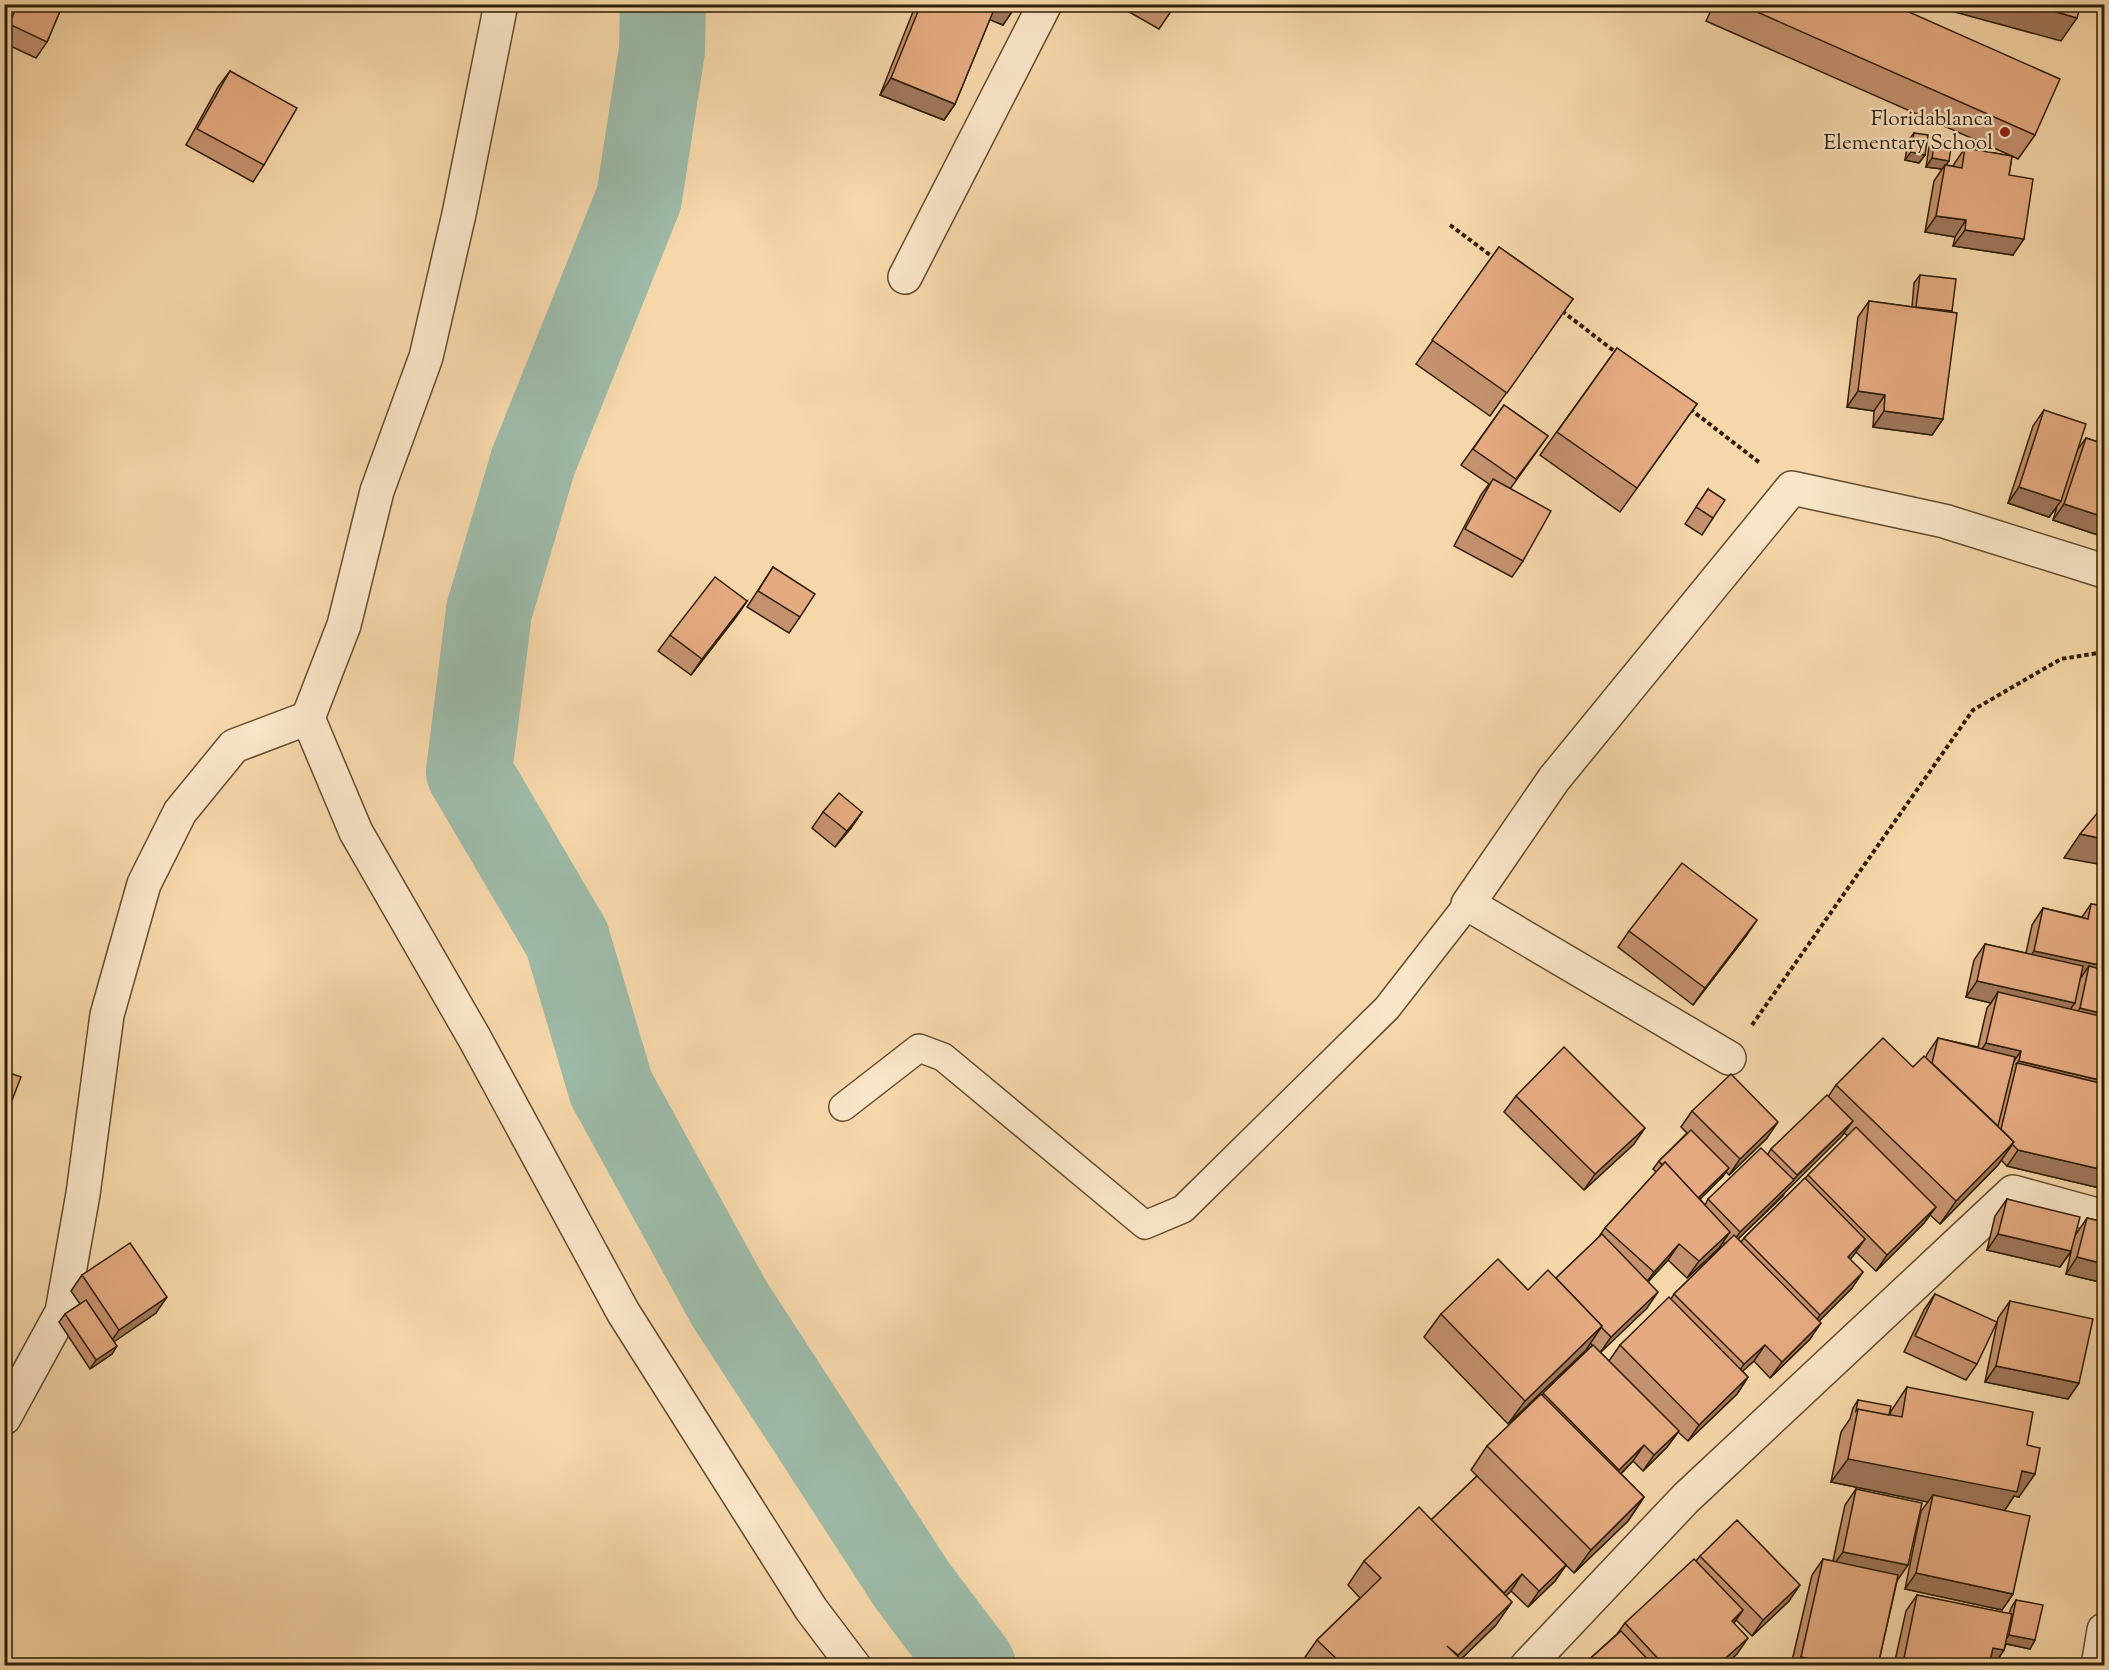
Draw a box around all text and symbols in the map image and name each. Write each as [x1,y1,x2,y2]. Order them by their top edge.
place label: Floridablanca Elementary School [1824,105,1993,159]
marker: Floridablanca Elementary School [1998,125,2012,139]

